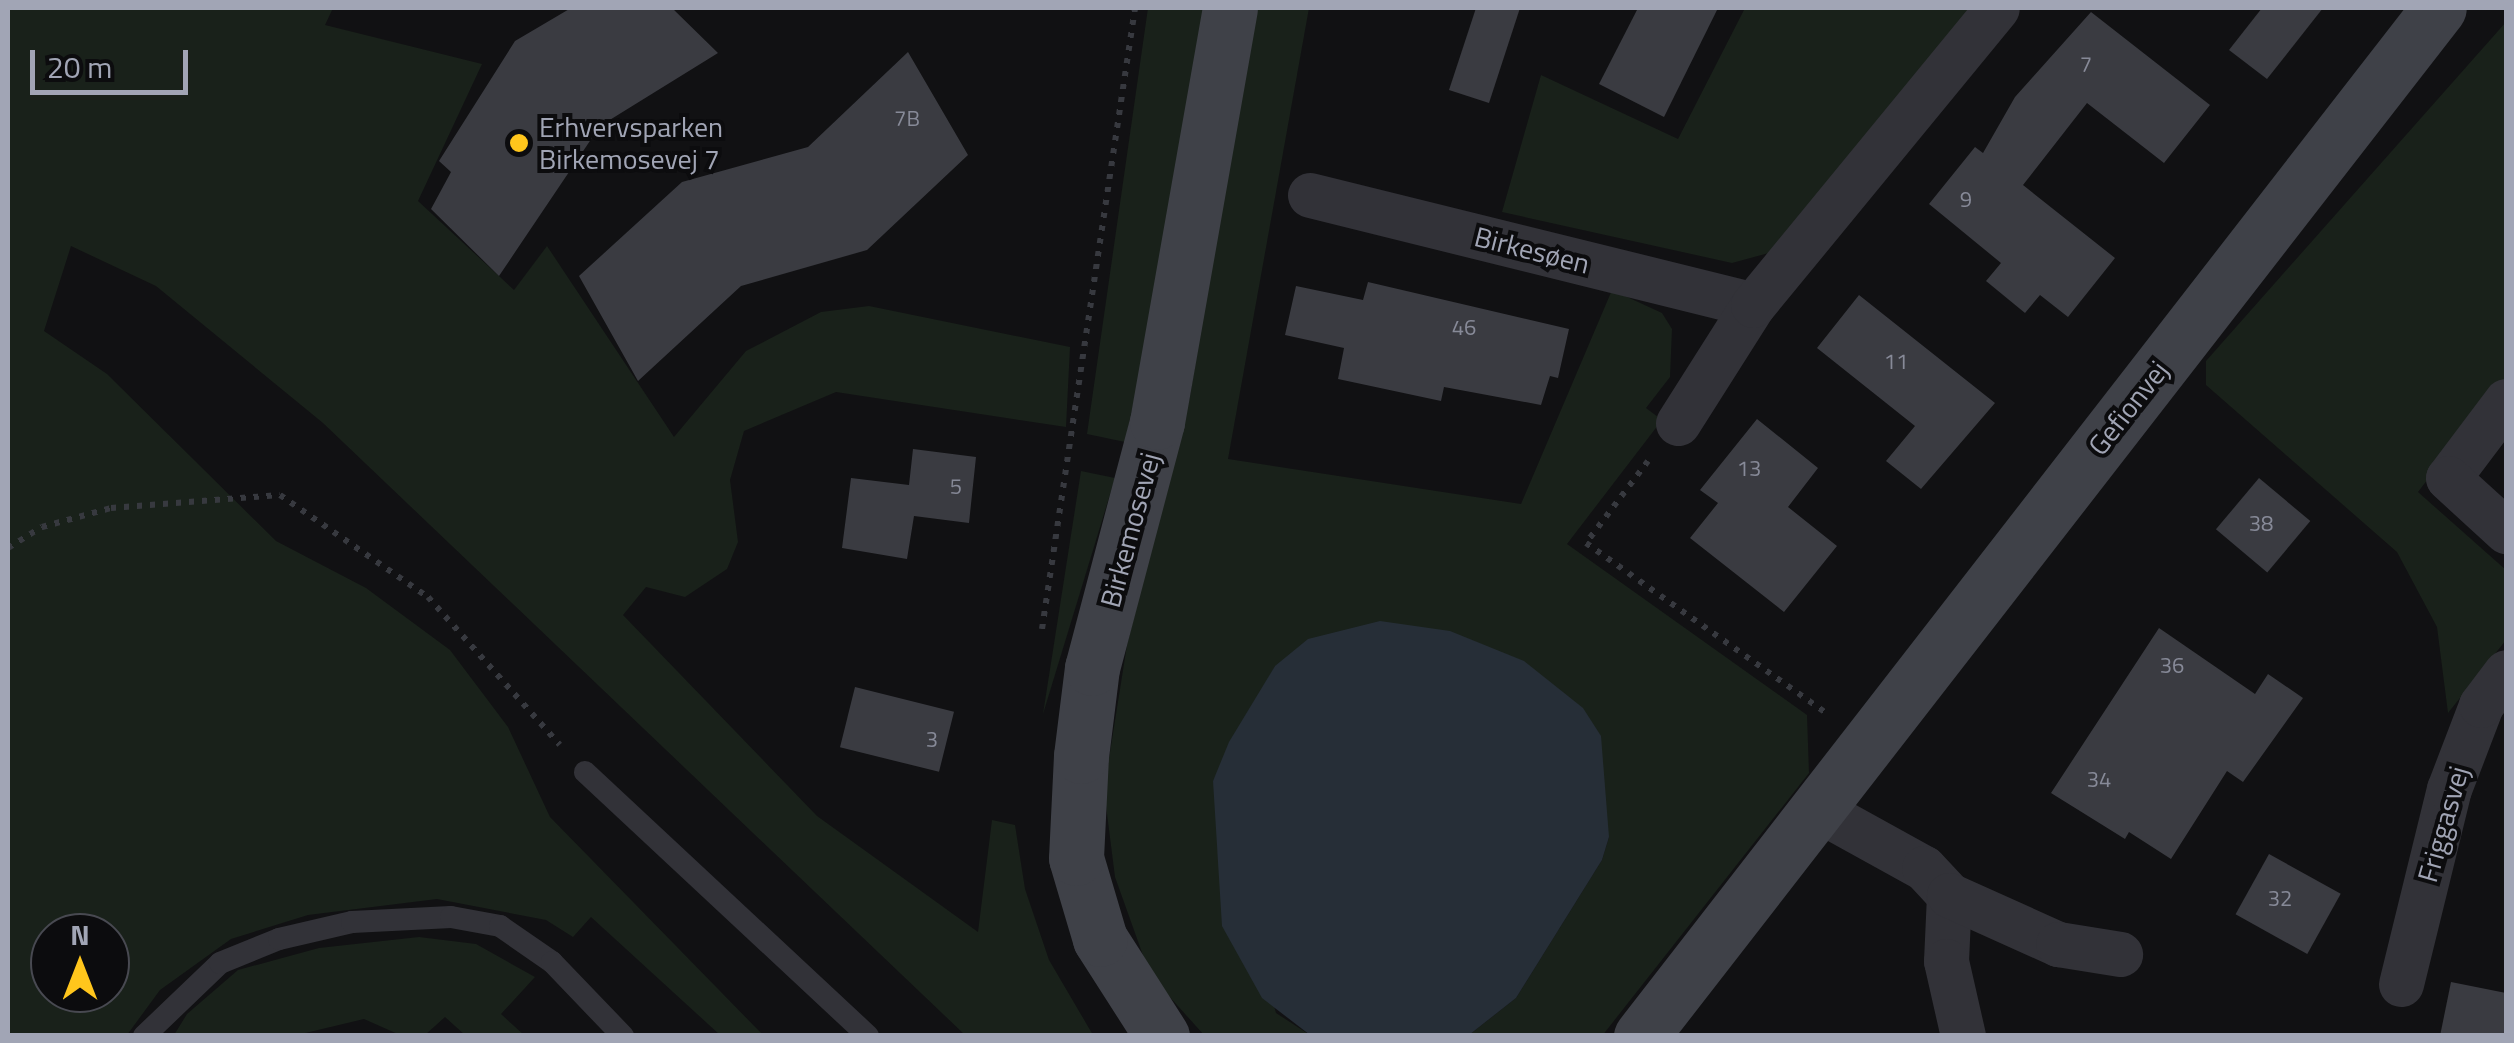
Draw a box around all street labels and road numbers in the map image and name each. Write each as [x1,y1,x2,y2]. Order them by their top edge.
street label: Birkesøen [1471,220,1593,280]
street label: Gefionvej [2081,354,2175,462]
street label: Birkemosevej [1093,449,1167,611]
street label: Friggasvej [2410,762,2476,886]

